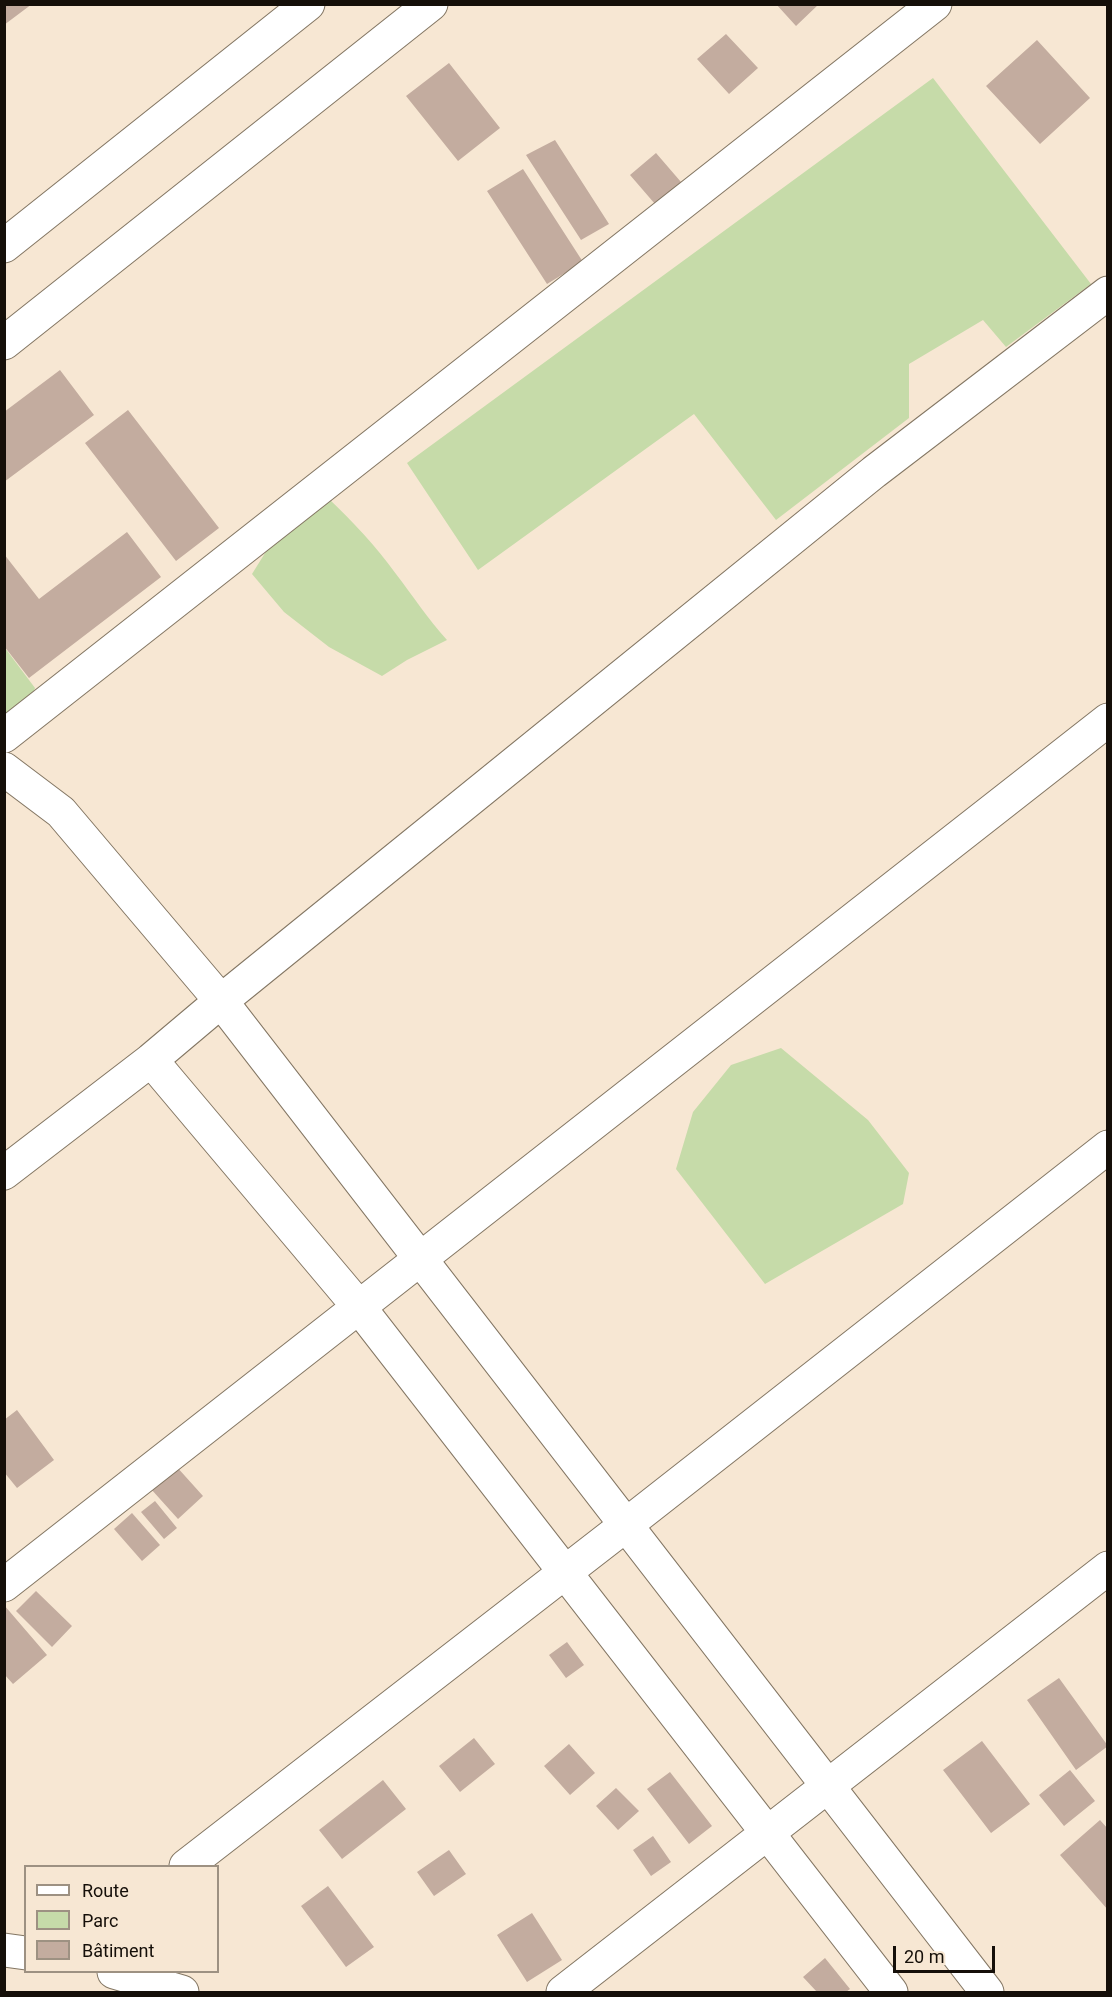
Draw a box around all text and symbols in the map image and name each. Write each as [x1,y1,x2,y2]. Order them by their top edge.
legend [24,1865,219,1973]
text: Route [82,1880,129,1901]
text: Parc [82,1910,118,1931]
scale bar [896,1934,998,1972]
text: Bâtiment [82,1940,154,1961]
text: 20 m [904,1946,944,1967]

